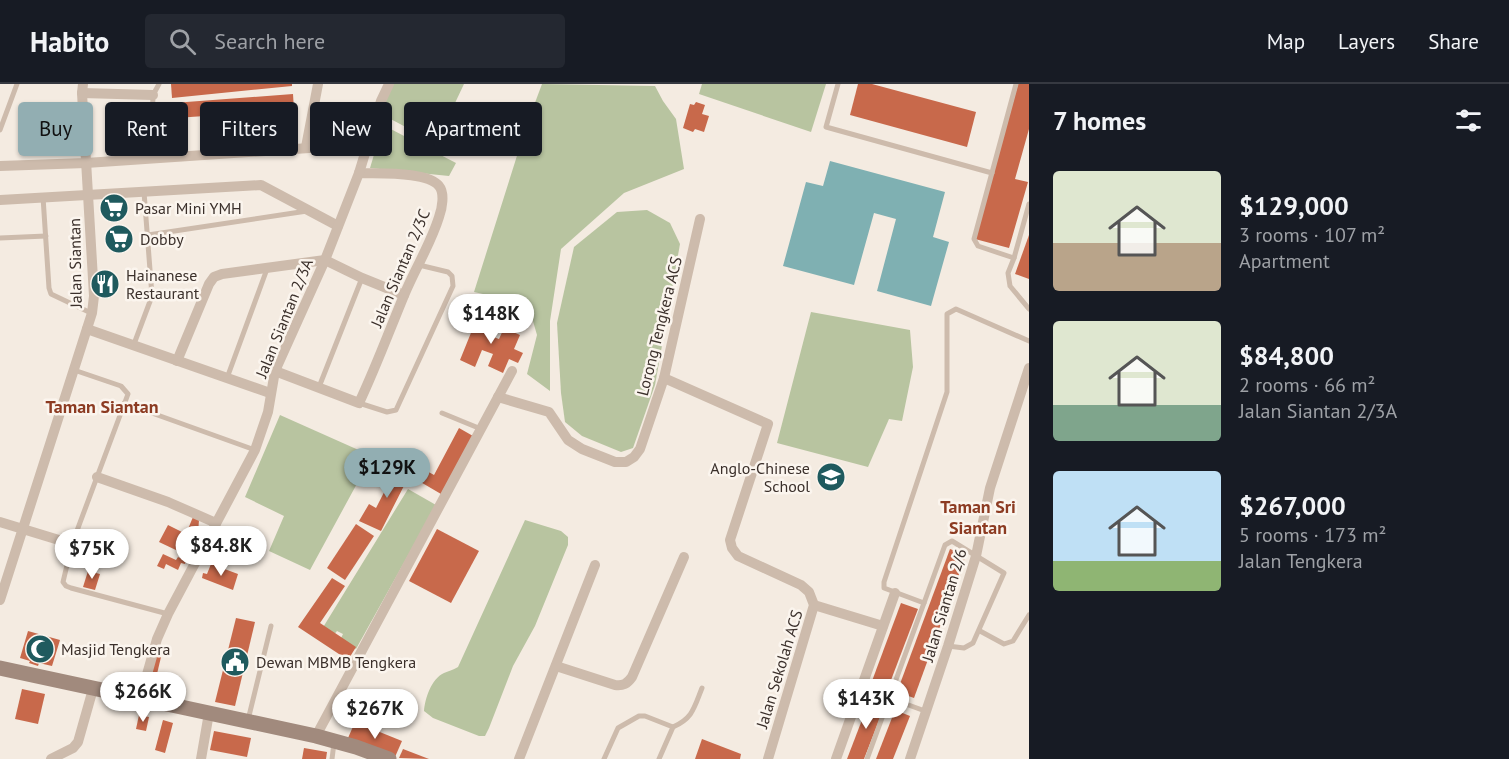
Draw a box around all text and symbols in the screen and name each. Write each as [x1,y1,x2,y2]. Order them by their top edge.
search box [145,14,565,68]
text: Habito [30,23,109,60]
icon: search [166,25,199,58]
text: Search here [214,27,325,55]
text: Map [1267,28,1305,55]
text: Layers [1338,28,1395,55]
text: Share [1428,28,1479,55]
chip: Buy [18,102,93,156]
chip: Rent [105,102,188,156]
chip: Filters [200,102,298,156]
chip: New [310,102,392,156]
chip: Apartment [404,102,542,156]
text: 7 homes [1053,104,1146,137]
icon: filters [1452,104,1485,137]
text: $129,000 [1239,189,1349,222]
supermarket icon: Pasar Mini YMH [98,192,130,224]
icon: home [1101,195,1173,267]
place label: Pasar Mini YMH [135,198,242,218]
street label: Jalan Siantan 2/3C [366,206,434,331]
street label: Jalan Siantan [64,218,86,309]
text: 3 rooms · 107 m² [1239,222,1385,248]
supermarket icon: Dobby [103,223,135,255]
place label: Dobby [140,229,184,249]
text: Apartment [1239,248,1330,274]
street label: Lorong Tengkera ACS [632,254,686,398]
street label: Jalan Siantan 2/3A [251,255,317,381]
place label: Hainanese Restaurant [126,265,200,303]
restaurant icon: Hainanese Restaurant [89,268,121,300]
pin: $148K [449,294,533,345]
text: $148K [462,300,520,326]
text: $84,800 [1239,339,1334,372]
icon: home [1101,345,1173,417]
text: 2 rooms · 66 m² [1239,372,1375,398]
district label: Taman Siantan [45,395,159,418]
text: Jalan Siantan 2/3A [1239,398,1397,424]
pin: $129K [345,448,429,499]
text: $129K [358,454,416,480]
place label: Anglo-Chinese School [710,458,810,496]
school or university icon: Anglo-Chinese School [815,461,847,493]
text: $267,000 [1239,489,1346,522]
district label: Taman Sri Siantan [940,495,1016,539]
icon: home [1101,495,1173,567]
text: 5 rooms · 173 m² [1239,522,1386,548]
pin: $84.8K [172,526,270,577]
pin: $75K [56,529,128,580]
text: $84.8K [190,532,252,558]
text: $75K [69,535,115,561]
street label: Jalan Siantan 2/6 [917,546,971,665]
text: Jalan Tengkera [1239,548,1363,574]
street label: Jalan Sekolah ACS [751,607,806,732]
mosque icon: Masjid Tengkera [24,633,56,665]
place label: Masjid Tengkera [61,639,171,659]
public building icon: Dewan MBMB Tengkera [219,646,251,678]
place label: Dewan MBMB Tengkera [256,652,416,672]
pin: $266K [101,672,185,723]
text: $266K [114,678,172,704]
pin: $143K [824,679,908,730]
text: $143K [837,685,895,711]
pin: $267K [333,689,417,740]
text: $267K [346,695,404,721]

